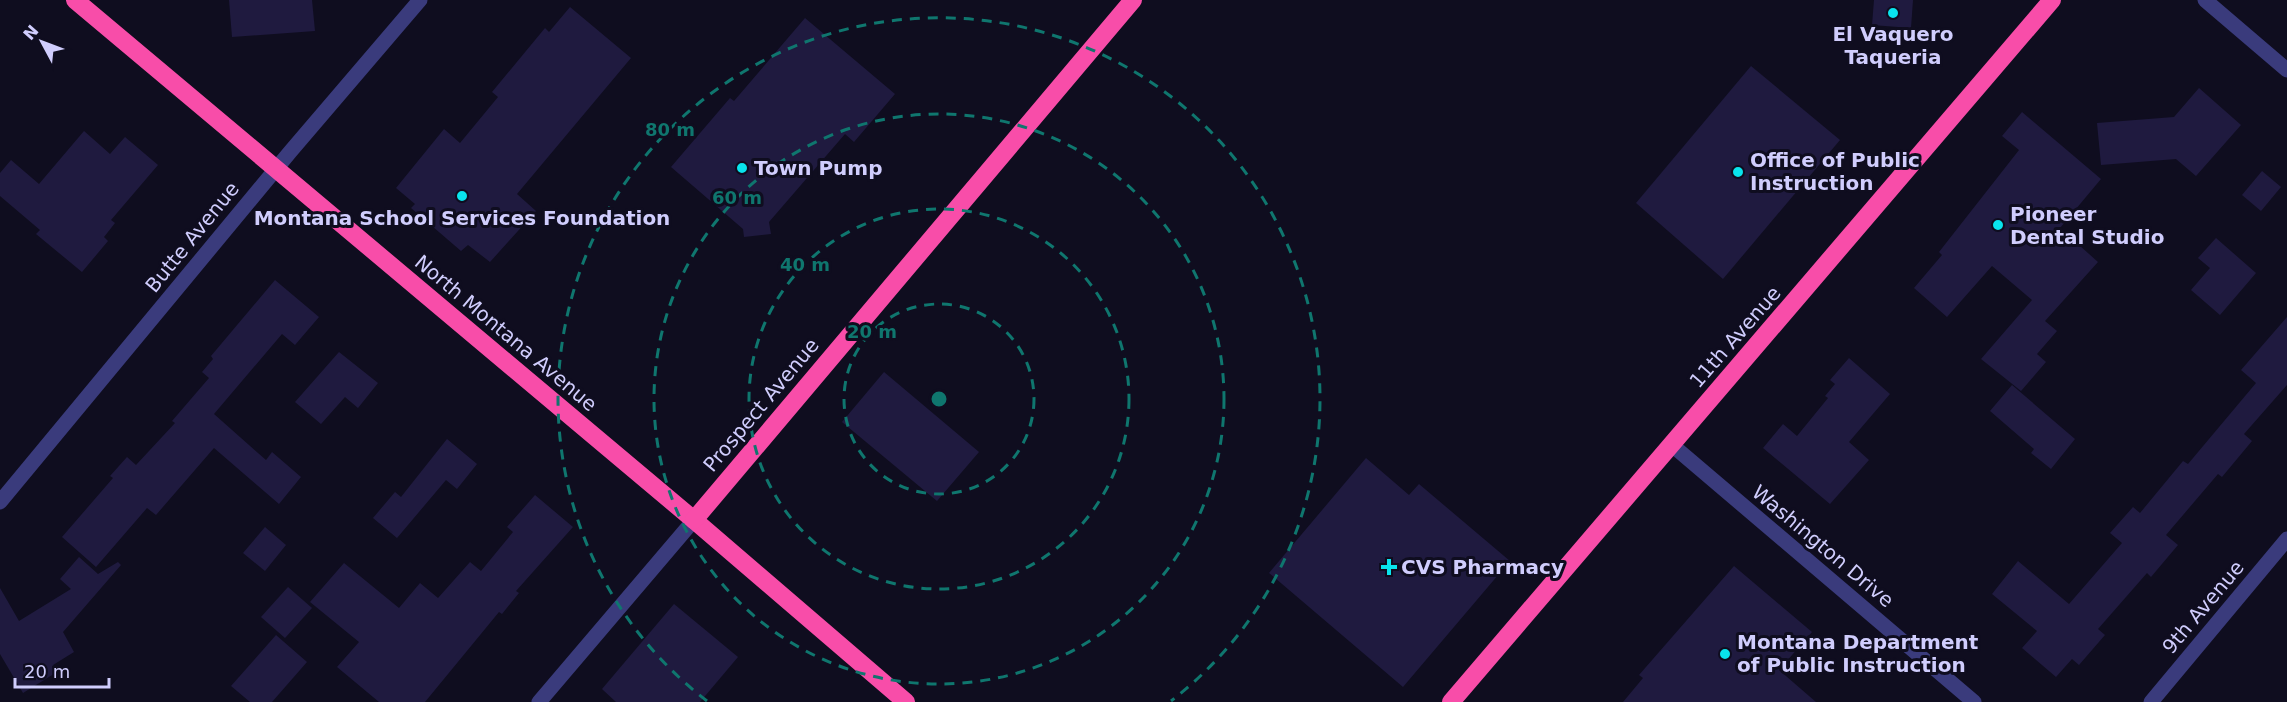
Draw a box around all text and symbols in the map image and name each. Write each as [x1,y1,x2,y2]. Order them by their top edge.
marker: El Vaquero Taqueria [1886,6,1900,20]
north arrow [12,12,72,72]
text: N [19,21,43,44]
place label: El Vaquero Taqueria [1832,22,1954,69]
text: 80 m [645,119,695,140]
place label: Office of Public Instruction [1750,148,1920,195]
place label: Town Pump [754,156,882,180]
marker: Town Pump [735,161,749,175]
marker: Office of Public Instruction [1731,165,1745,179]
street label: Butte Avenue [140,177,244,297]
text: 60 m [712,187,762,208]
marker: Montana School Services Foundation [455,189,469,203]
place label: Pioneer Dental Studio [2010,202,2164,249]
place label: Montana School Services Foundation [254,206,670,230]
marker: Pioneer Dental Studio [1991,218,2005,232]
street label: North Montana Avenue [410,250,602,416]
text: 40 m [780,254,830,275]
street label: 11th Avenue [1684,281,1786,393]
text: 20 m [847,321,897,342]
street label: Prospect Avenue [698,333,824,477]
centre of rings [929,389,949,409]
street label: Washington Drive [1747,480,1899,612]
place label: CVS Pharmacy [1401,555,1564,579]
street label: 9th Avenue [2157,556,2249,658]
marker: CVS Pharmacy [1382,560,1396,574]
place label: Montana Department of Public Instruction [1737,630,1979,677]
marker: Montana Department of Public Instruction [1718,647,1732,661]
scale bar [15,651,110,689]
text: 20 m [24,661,70,682]

